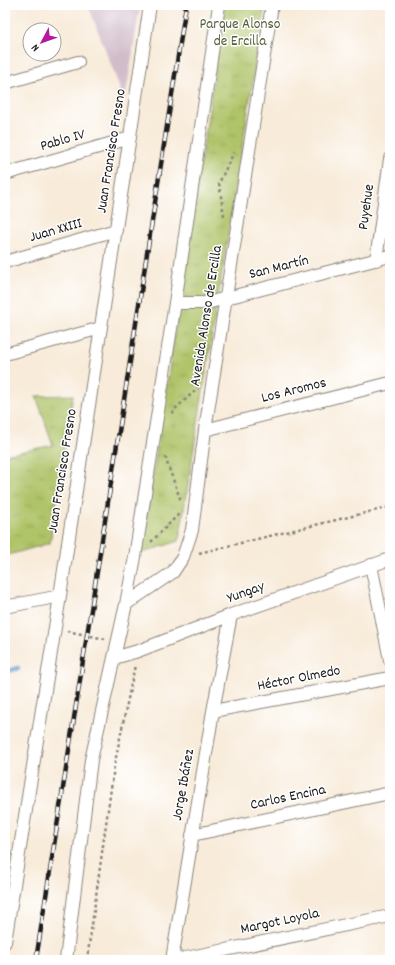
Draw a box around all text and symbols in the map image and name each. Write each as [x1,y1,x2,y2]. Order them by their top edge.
park label: Parque Alonso de Ercilla [200,14,281,53]
north arrow [22,22,62,62]
text: N [28,40,44,55]
street label: Juan Francisco Fresno [91,87,133,215]
street label: Pablo IV [38,124,89,158]
street label: Puyehue [353,182,381,231]
street label: Juan XXIII [27,213,85,249]
street label: Avenida Alonso de Ercilla [185,243,229,388]
street label: San Martín [247,250,311,286]
street label: Los Aromos [259,372,329,410]
street label: Juan Francisco Fresno [42,407,84,535]
street label: Yungay [224,576,269,610]
street label: Héctor Olmedo [256,660,343,698]
street label: Jorge Ibáñez [167,747,201,822]
street label: Carlos Encina [248,779,329,817]
street label: Margot Loyola [239,903,322,941]

